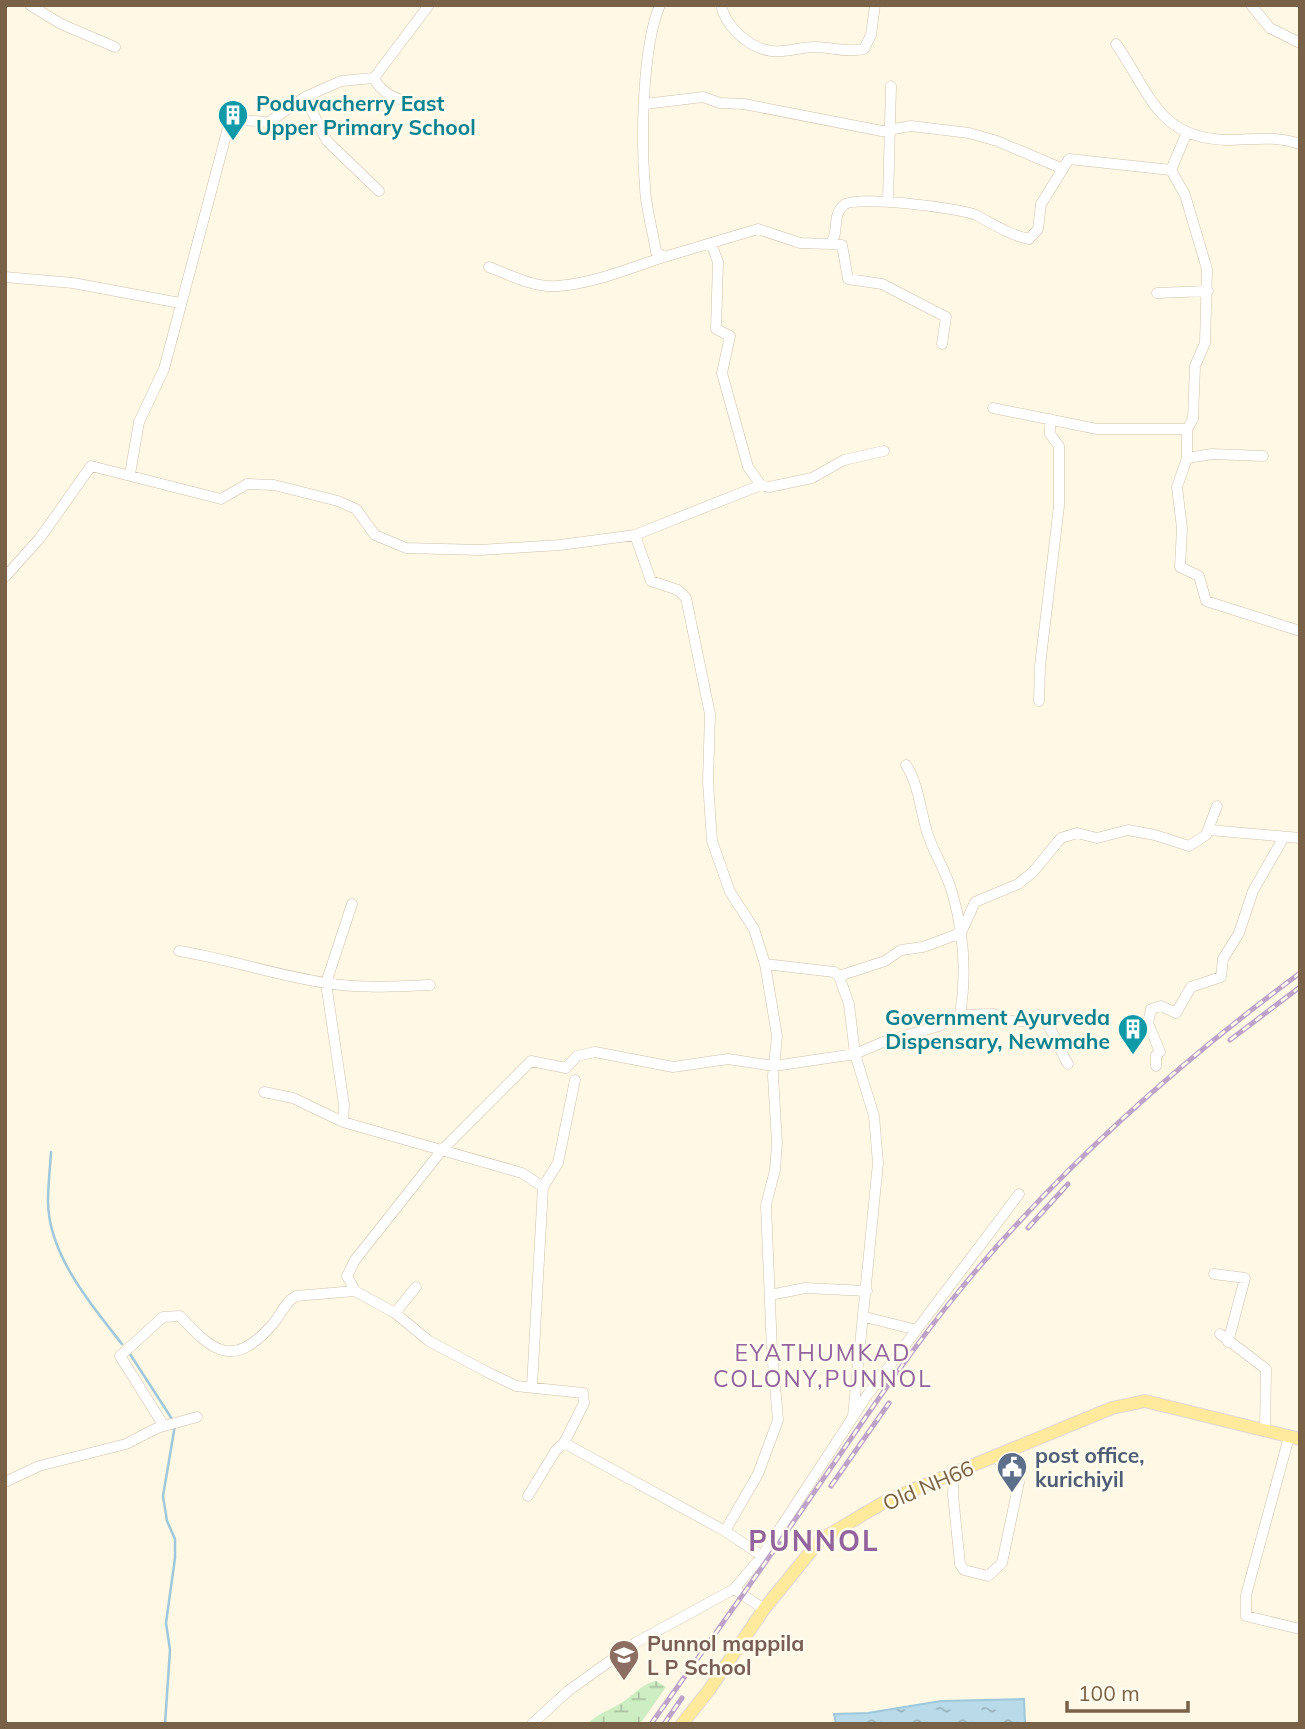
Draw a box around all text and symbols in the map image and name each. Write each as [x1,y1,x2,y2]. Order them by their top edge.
place label: Poduvacherry East Upper Primary School [256,90,476,140]
building icon: Poduvacherry East Upper Primary School [216,98,250,142]
place label: Government Ayurveda Dispensary, Newmahe [885,1004,1110,1054]
building icon: Government Ayurveda Dispensary, Newmahe [1116,1012,1150,1056]
district label: EYATHUMKAD COLONY,PUNNOL [713,1338,933,1393]
place label: post office, kurichiyil [1035,1442,1144,1492]
public building icon: post office, kurichiyil [995,1450,1029,1494]
street label: Old NH66 [879,1454,977,1516]
district label: PUNNOL [748,1523,880,1558]
place label: Punnol mappila L P School [647,1630,804,1680]
school or university icon: Punnol mappila L P School [607,1638,641,1682]
scale bar [1067,1670,1188,1714]
text: 100 m [1078,1680,1140,1706]

